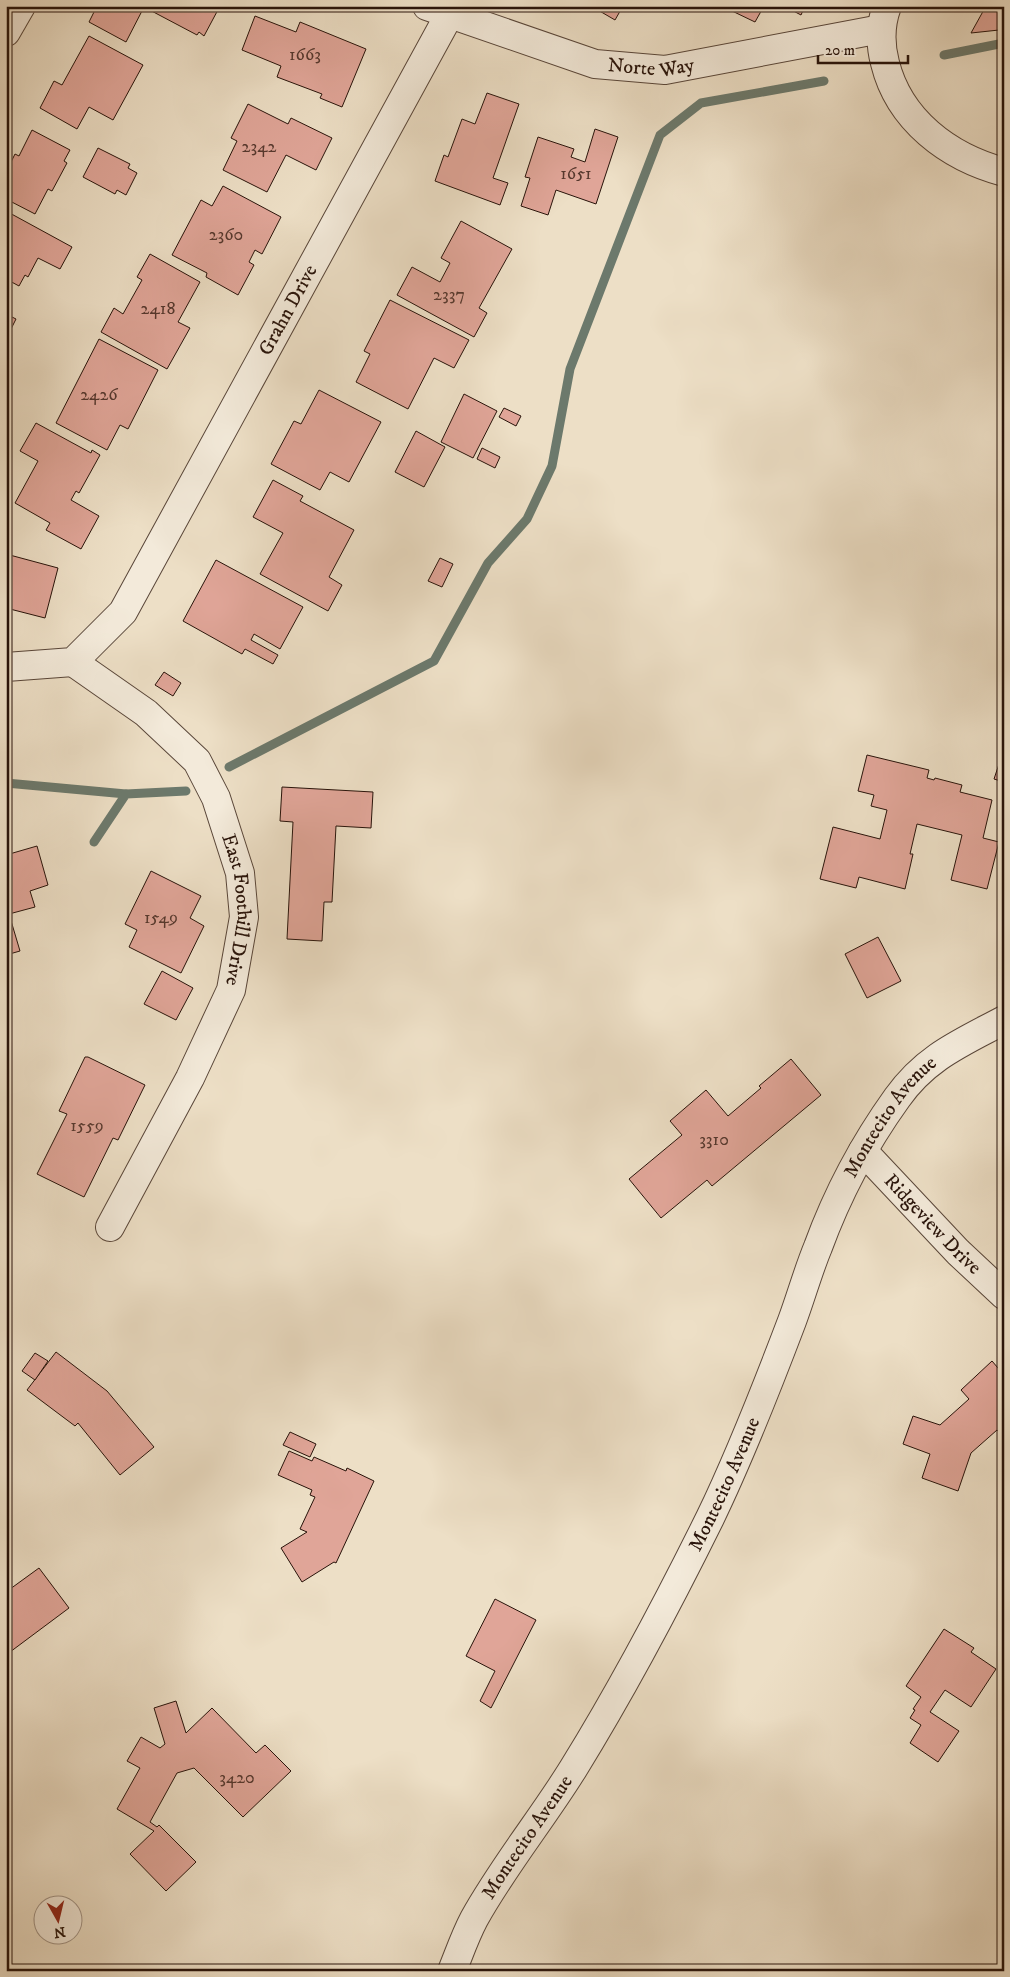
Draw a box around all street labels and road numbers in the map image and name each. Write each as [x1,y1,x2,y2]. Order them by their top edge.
street label: Norte Way [607,52,697,83]
street label: Grahn Drive [253,260,323,360]
street label: East Foothill Drive [216,831,257,988]
street label: Montecito Avenue [838,1050,942,1182]
street label: Ridgeview Drive [878,1169,987,1280]
street label: Montecito Avenue [683,1414,766,1555]
street label: Montecito Avenue [476,1771,578,1904]

